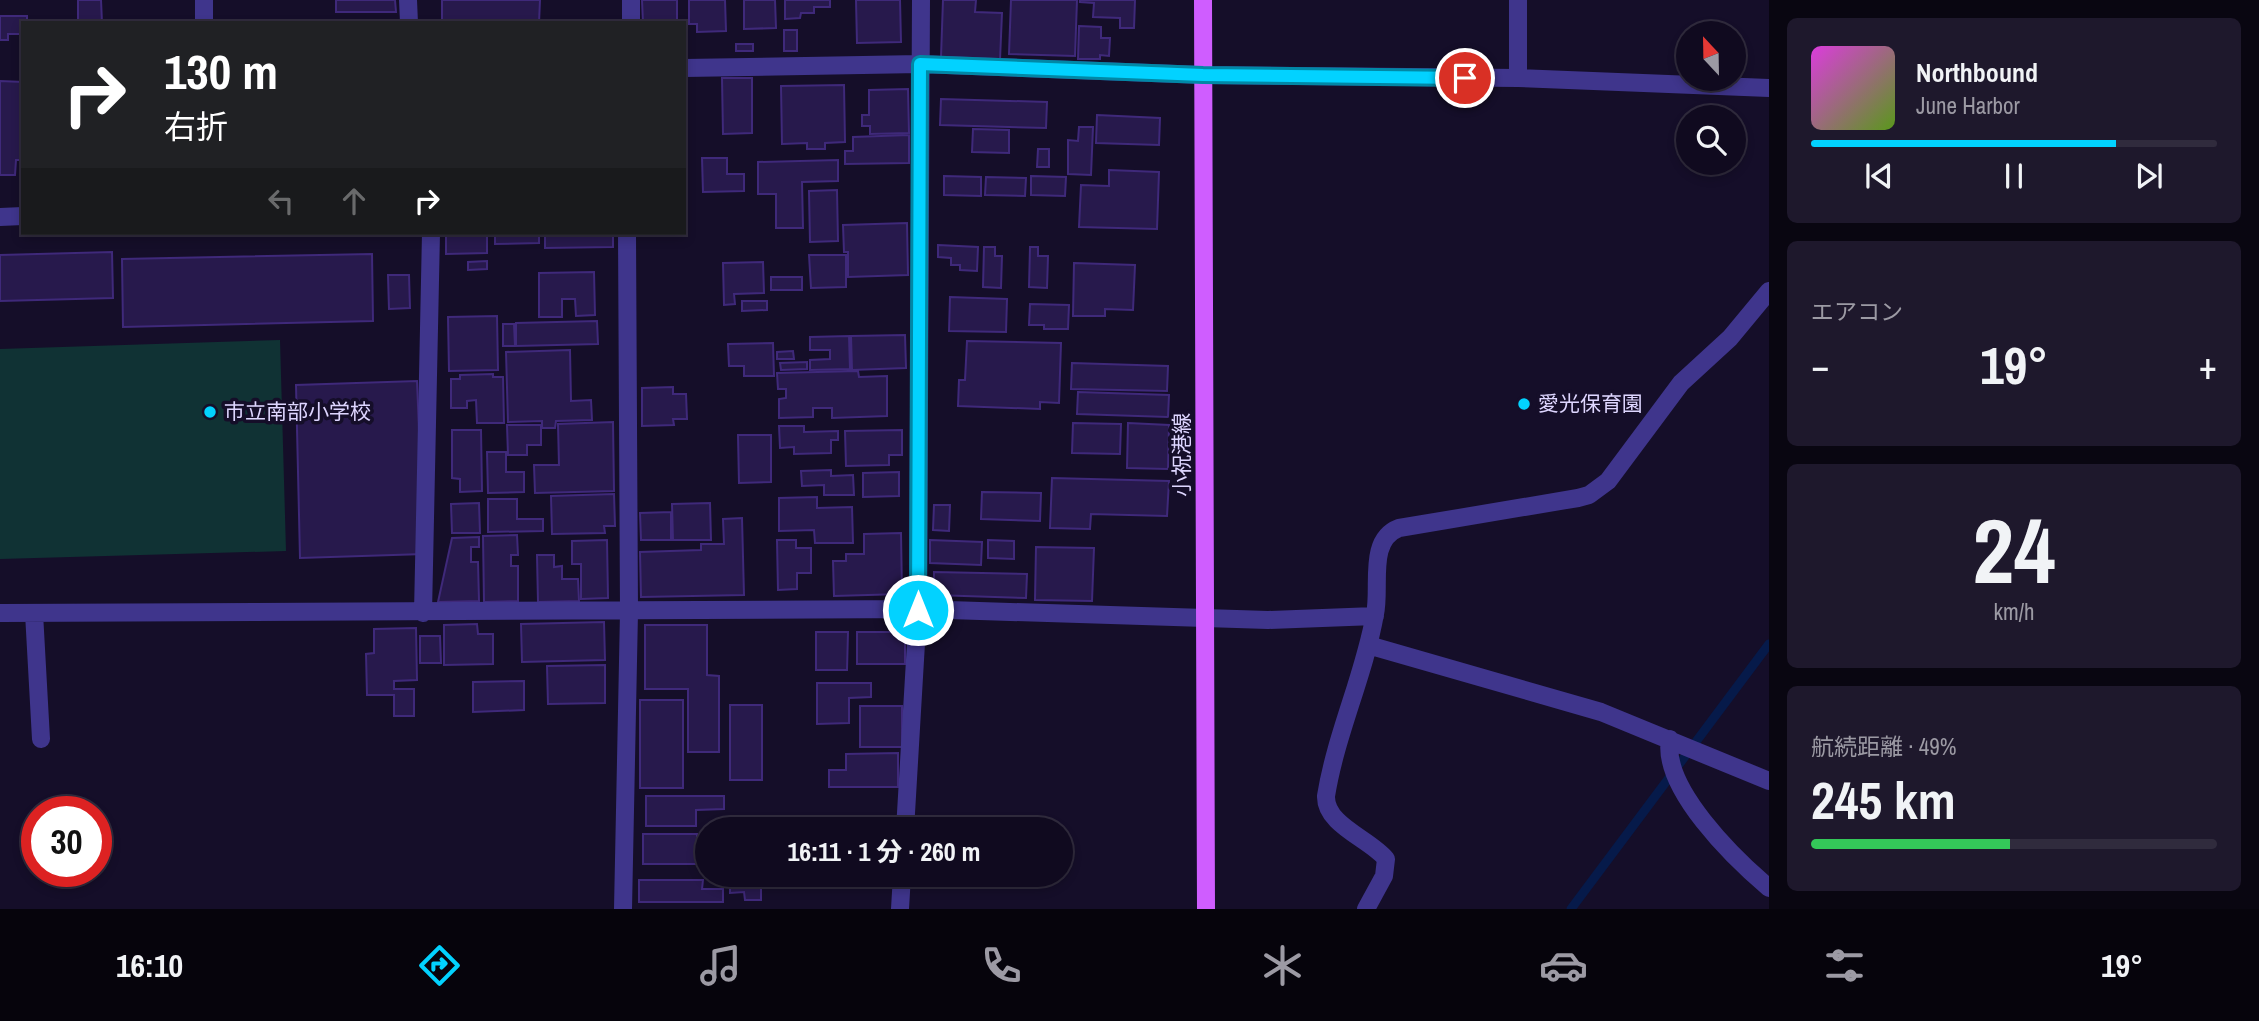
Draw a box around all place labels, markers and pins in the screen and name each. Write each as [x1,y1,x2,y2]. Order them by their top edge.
pin [1435,48,1495,108]
place label: 愛光保育園 [1538,389,1643,418]
marker: 愛光保育園 [1516,396,1532,412]
place label: 市立南部小学校 [224,397,371,426]
marker: 市立南部小学校 [202,404,218,420]

